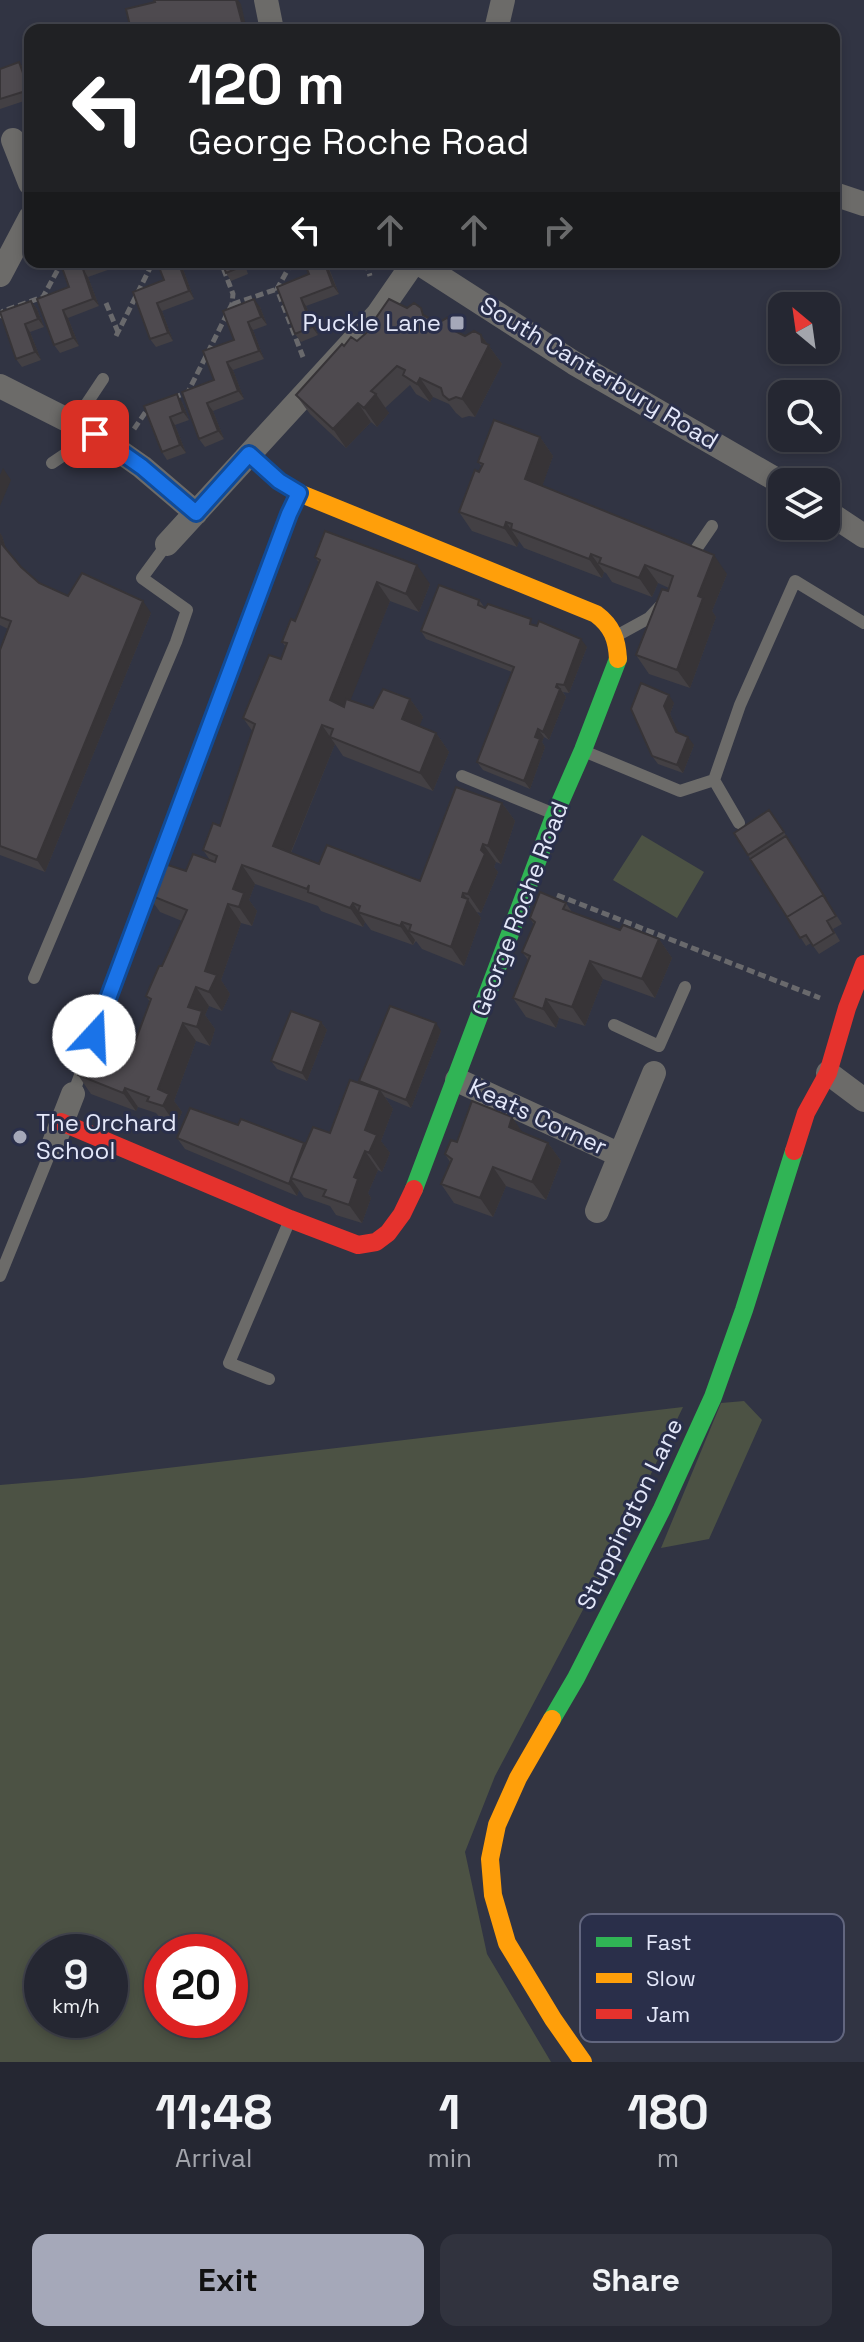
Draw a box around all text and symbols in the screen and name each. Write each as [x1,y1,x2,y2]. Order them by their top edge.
text: 120 m [188,49,345,120]
icon: left [56,56,160,160]
text: George Roche Road [188,119,529,165]
icon: left [284,208,328,252]
icon: ahead [368,208,412,252]
icon: ahead [452,208,496,252]
icon: right [536,208,580,252]
street label: South Canterbury Road [474,289,724,456]
north arrow [768,292,840,364]
map controls [768,292,840,540]
place label: Puckle Lane [303,307,441,338]
marker: Puckle Lane [448,314,466,332]
button: search [768,380,840,452]
pin [61,400,129,468]
icon: arrive [73,412,117,456]
button: layers [768,468,840,540]
street label: George Roche Road [464,797,575,1021]
position arrow [52,994,136,1078]
street label: Keats Corner [464,1071,612,1162]
place label: The Orchard School [36,1107,177,1166]
marker: The Orchard School [11,1128,29,1146]
street label: Stuppington Lane [570,1413,689,1615]
legend [580,1914,844,2042]
text: Fast [646,1928,692,1956]
speed limit sign: 20 [144,1934,248,2038]
text: 9 [64,1950,88,2001]
text: Slow [646,1964,696,1992]
text: km/h [52,1993,100,2019]
text: Jam [646,2000,690,2028]
text: 11:48 [155,2082,272,2143]
text: 1 [439,2082,461,2143]
text: 180 [627,2082,709,2143]
text: Arrival [175,2141,252,2175]
text: min [427,2141,472,2175]
text: m [657,2141,679,2175]
button: Exit [32,2234,424,2326]
button: Share [440,2234,832,2326]

